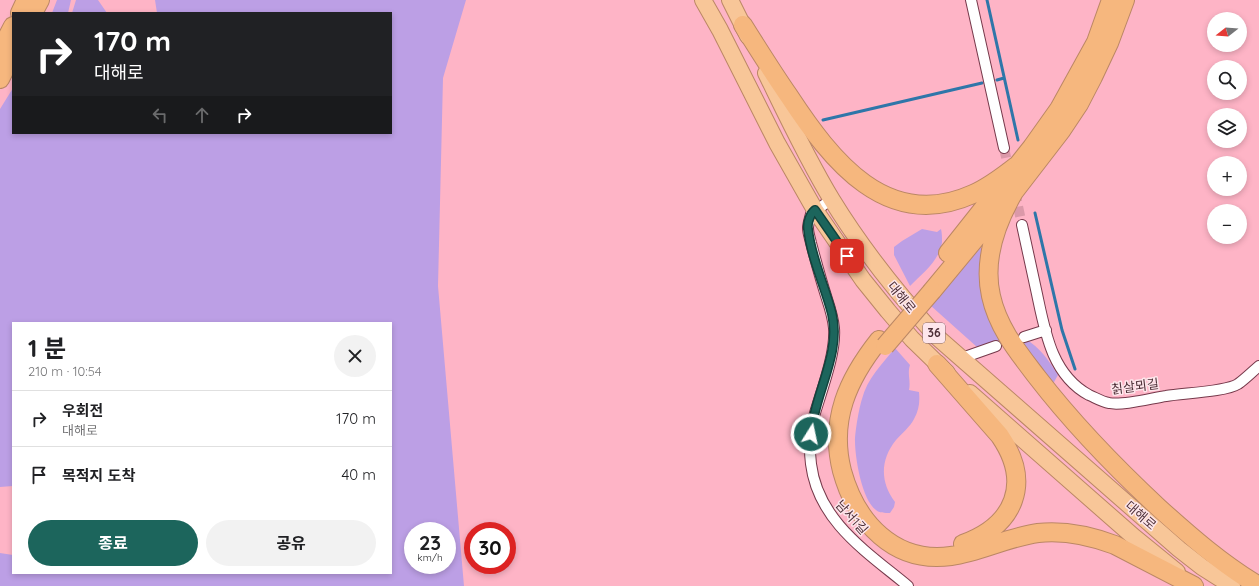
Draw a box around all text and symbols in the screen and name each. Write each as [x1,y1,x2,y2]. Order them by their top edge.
north arrow [1207,12,1247,52]
map controls [1207,12,1247,244]
text: 170 m [94,23,171,58]
icon: right [28,28,80,80]
button: search [1207,60,1247,100]
text: 대해로 [94,61,144,84]
icon: left [149,104,171,126]
icon: ahead [191,104,213,126]
icon: right [233,104,255,126]
button: layers [1207,108,1247,148]
button: + [1207,156,1247,196]
button: − [1207,204,1247,244]
pin [830,239,864,273]
icon: arrive [836,245,858,267]
street label: 대해로 [884,278,920,316]
road number: 36 [923,323,945,343]
text: 1 분 [28,333,66,363]
button: close [334,335,376,377]
text: 210 m · 10:54 [28,363,102,379]
street label: 칡살뫼길 [1110,375,1160,397]
text: 우회전 [62,401,103,420]
icon: right [28,408,50,430]
text: 170 m [336,409,376,428]
position arrow [790,413,832,455]
text: 대해로 [62,422,98,438]
icon: arrive [28,464,50,486]
text: 40 m [341,465,376,484]
text: 목적지 도착 [62,466,135,485]
street label: 남서1길 [832,497,872,537]
street label: 대해로 [1122,497,1160,533]
button: 종료 [28,520,198,566]
button: 공유 [206,520,376,566]
speed limit sign: 30 [464,522,516,574]
text: 23 [419,530,441,555]
text: km/h [417,551,443,564]

